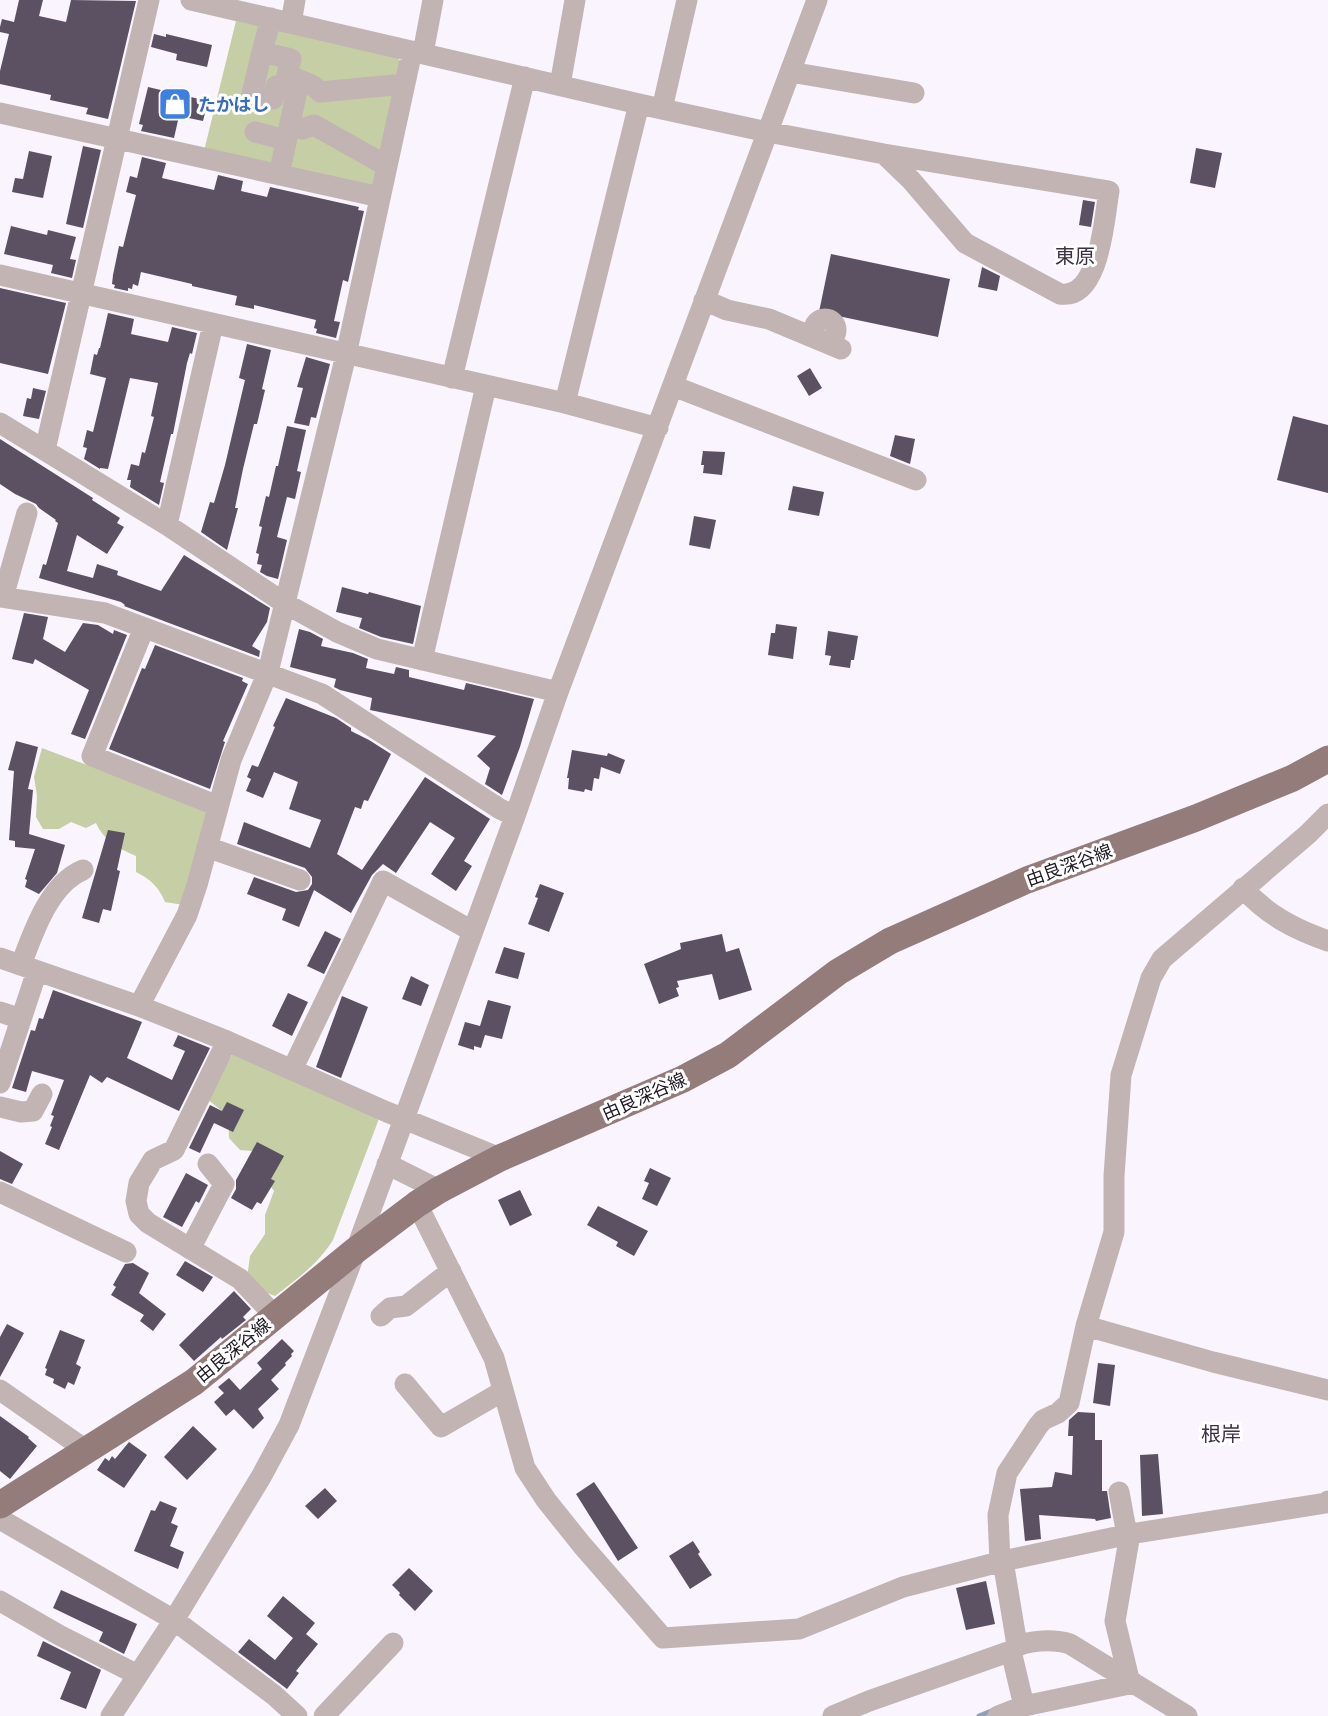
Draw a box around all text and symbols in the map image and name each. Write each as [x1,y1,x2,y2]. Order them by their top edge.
shop icon: たかはし [157,86,193,122]
place label: たかはし [198,93,269,116]
district label: 東原 [1055,242,1095,269]
street label: 由良深谷線 [1023,839,1115,891]
street label: 由良深谷線 [598,1067,690,1125]
street label: 由良深谷線 [191,1313,275,1387]
district label: 根岸 [1201,1420,1241,1447]

